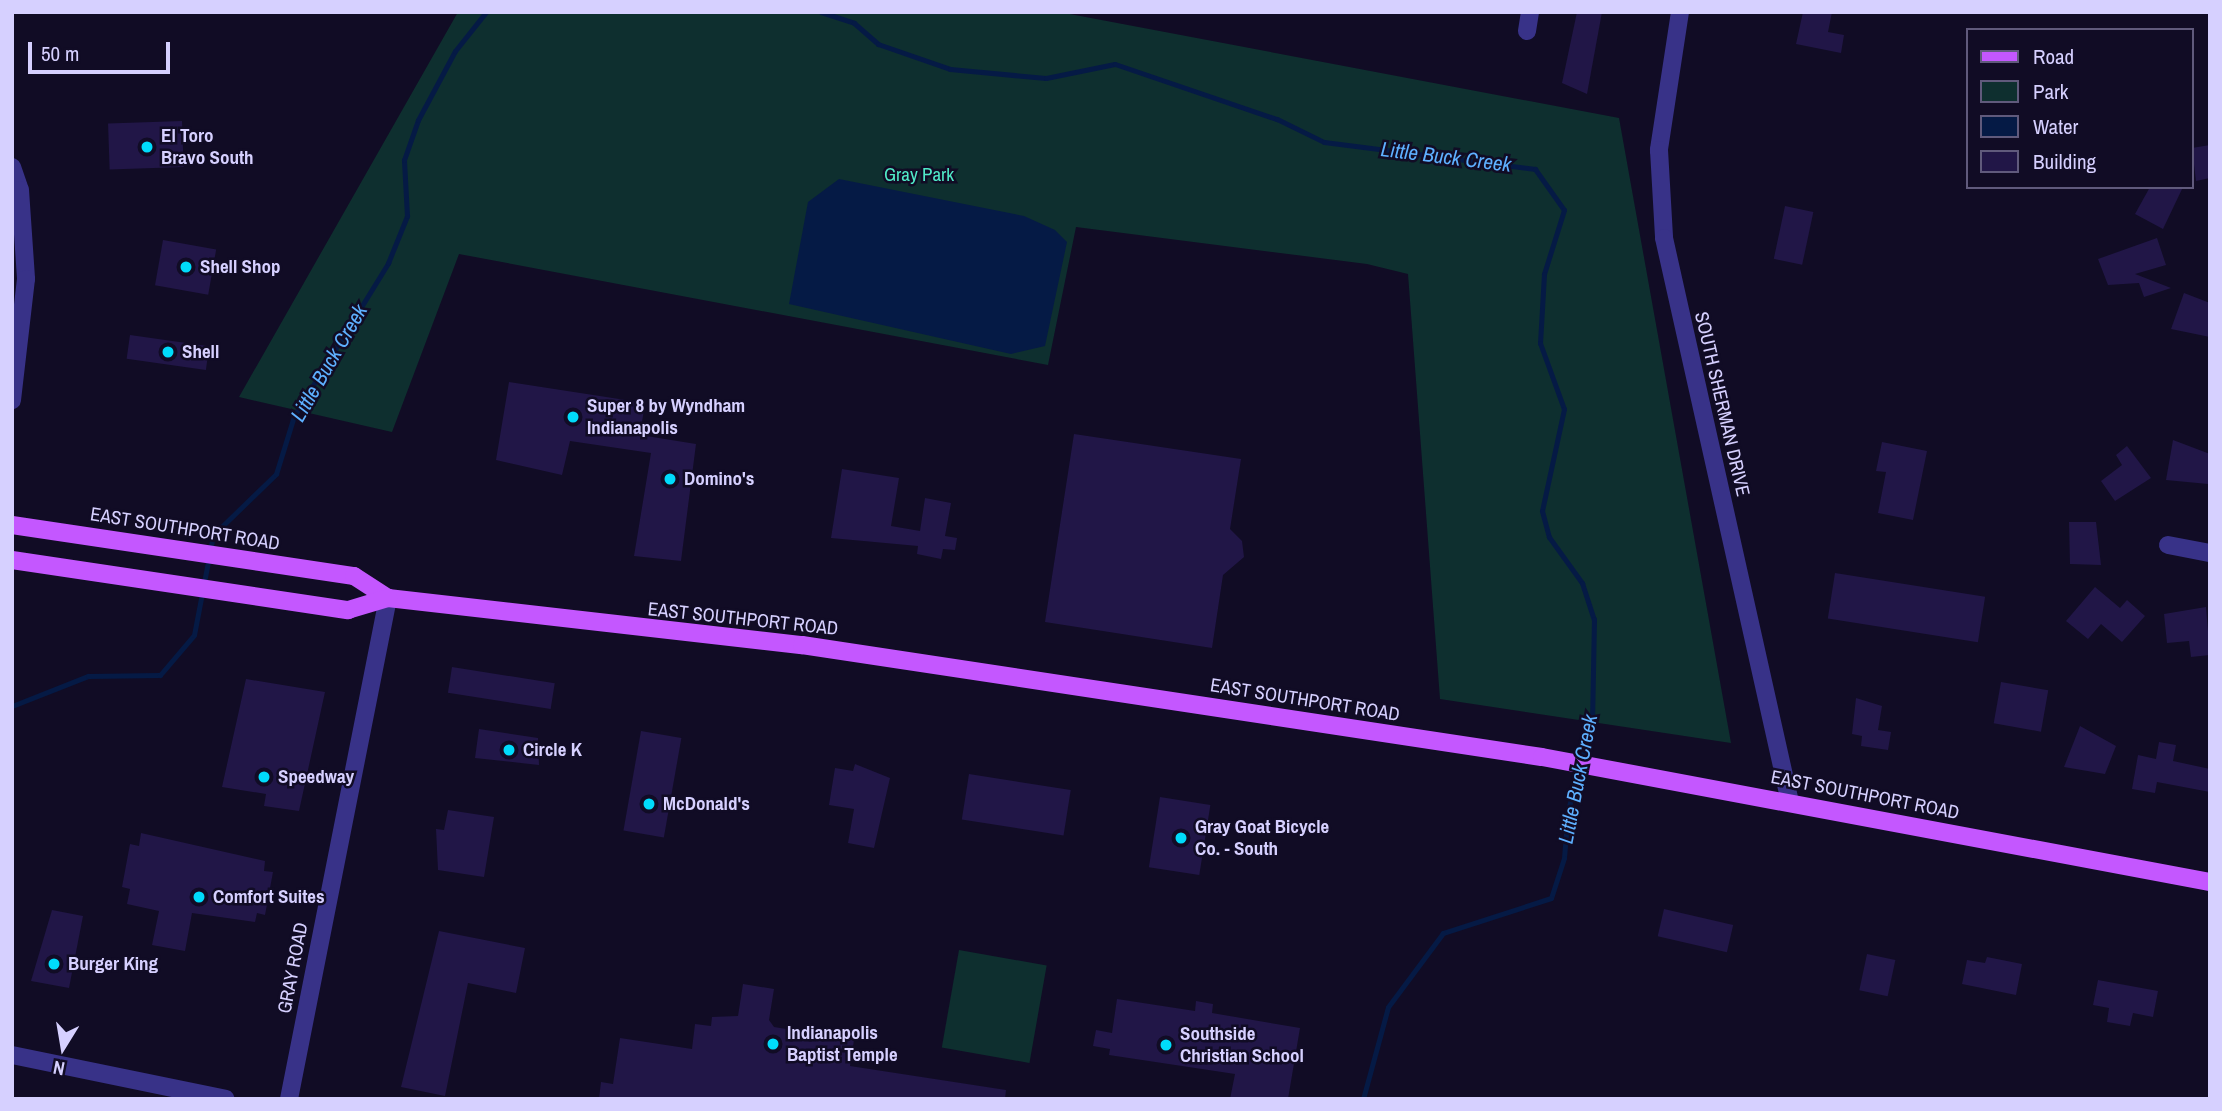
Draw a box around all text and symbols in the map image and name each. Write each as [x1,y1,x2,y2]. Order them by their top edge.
scale bar [32,28,173,72]
legend [1966,28,2194,189]
text: 50 m [41,39,79,68]
text: Road [2033,42,2074,71]
text: Park [2033,77,2068,106]
text: Water [2033,112,2078,141]
place label: El Toro Bravo South [161,125,254,169]
water label: Little Buck Creek [1379,137,1513,177]
marker: El Toro Bravo South [139,139,155,155]
text: Building [2033,147,2096,176]
park label: Gray Park [884,164,954,186]
place label: Shell Shop [200,256,281,278]
marker: Shell Shop [178,259,194,275]
water label: Little Buck Creek [285,300,373,426]
street label: SOUTH SHERMAN DRIVE [1690,309,1754,499]
place label: Shell [182,341,219,363]
marker: Shell [160,344,176,360]
place label: Super 8 by Wyndham Indianapolis [587,395,745,439]
marker: Super 8 by Wyndham Indianapolis [565,409,581,425]
place label: Domino's [684,468,754,490]
marker: Domino's [662,471,678,487]
street label: EAST SOUTHPORT ROAD [88,503,282,555]
street label: EAST SOUTHPORT ROAD [646,598,840,640]
street label: EAST SOUTHPORT ROAD [1208,674,1402,726]
water label: Little Buck Creek [1553,712,1603,846]
place label: Circle K [523,739,582,761]
marker: Circle K [501,742,517,758]
street label: EAST SOUTHPORT ROAD [1769,765,1961,825]
place label: Speedway [278,766,354,788]
marker: Speedway [256,769,272,785]
place label: McDonald's [663,793,750,815]
marker: McDonald's [641,796,657,812]
place label: Gray Goat Bicycle Co. - South [1195,816,1329,860]
marker: Gray Goat Bicycle Co. - South [1173,830,1189,846]
place label: Comfort Suites [213,886,325,908]
marker: Comfort Suites [191,889,207,905]
street label: GRAY ROAD [273,920,313,1016]
place label: Burger King [68,953,158,975]
marker: Burger King [46,956,62,972]
north arrow [28,1013,98,1083]
place label: Indianapolis Baptist Temple [787,1022,898,1066]
place label: Southside Christian School [1180,1023,1304,1067]
marker: Indianapolis Baptist Temple [765,1036,781,1052]
marker: Southside Christian School [1158,1037,1174,1053]
text: N [51,1055,67,1082]

